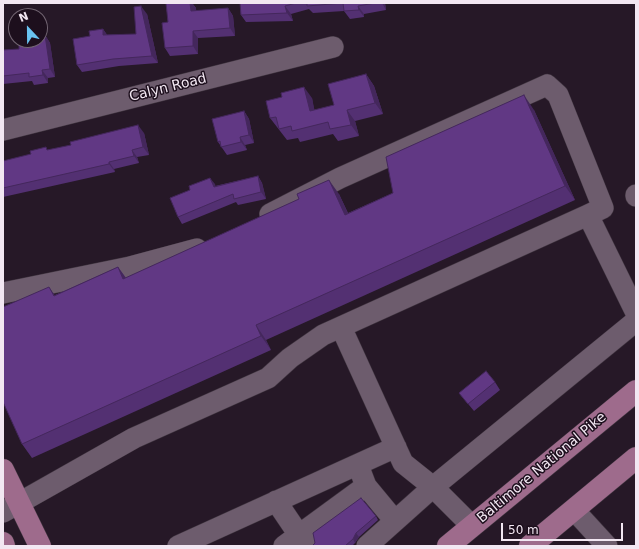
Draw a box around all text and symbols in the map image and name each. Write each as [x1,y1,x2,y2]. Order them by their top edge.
north arrow [8,8,48,48]
text: N [17,10,30,25]
street label: Calyn Road [128,70,208,106]
street label: Baltimore National Pike [474,409,610,527]
scale bar [503,515,625,541]
text: 50 m [508,523,539,537]

